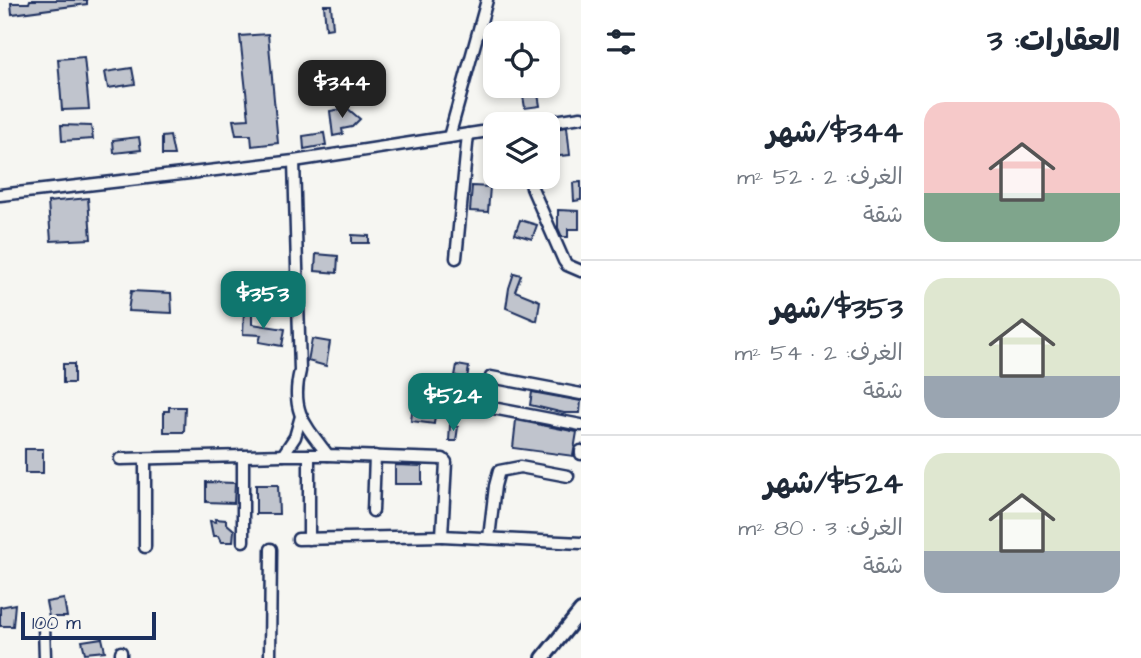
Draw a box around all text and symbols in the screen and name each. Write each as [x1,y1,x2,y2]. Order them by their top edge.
text: العقارات: 3 [987,20,1120,62]
map controls [483,21,560,189]
button: locate [483,21,560,98]
icon: filters [602,23,640,61]
pin: $344 [301,60,383,120]
text: $344 [314,67,370,99]
button: layers [483,112,560,189]
text: $344/شهر [767,112,903,154]
icon: home [980,130,1064,214]
text: الغرف: 2 · 52 m² [737,161,903,193]
text: شقة [863,199,903,231]
pin: $353 [222,272,304,331]
text: $353 [237,278,289,310]
text: $353/شهر [771,288,903,330]
icon: home [980,306,1064,390]
text: الغرف: 2 · 54 m² [734,337,903,369]
pin: $524 [412,374,494,433]
text: شقة [863,375,903,407]
text: $524 [424,380,482,412]
text: $524/شهر [764,463,903,505]
icon: home [980,481,1064,565]
text: الغرف: 3 · 80 m² [738,512,903,544]
text: شقة [863,550,903,582]
scale bar [21,609,156,641]
text: 100 m [32,610,81,637]

